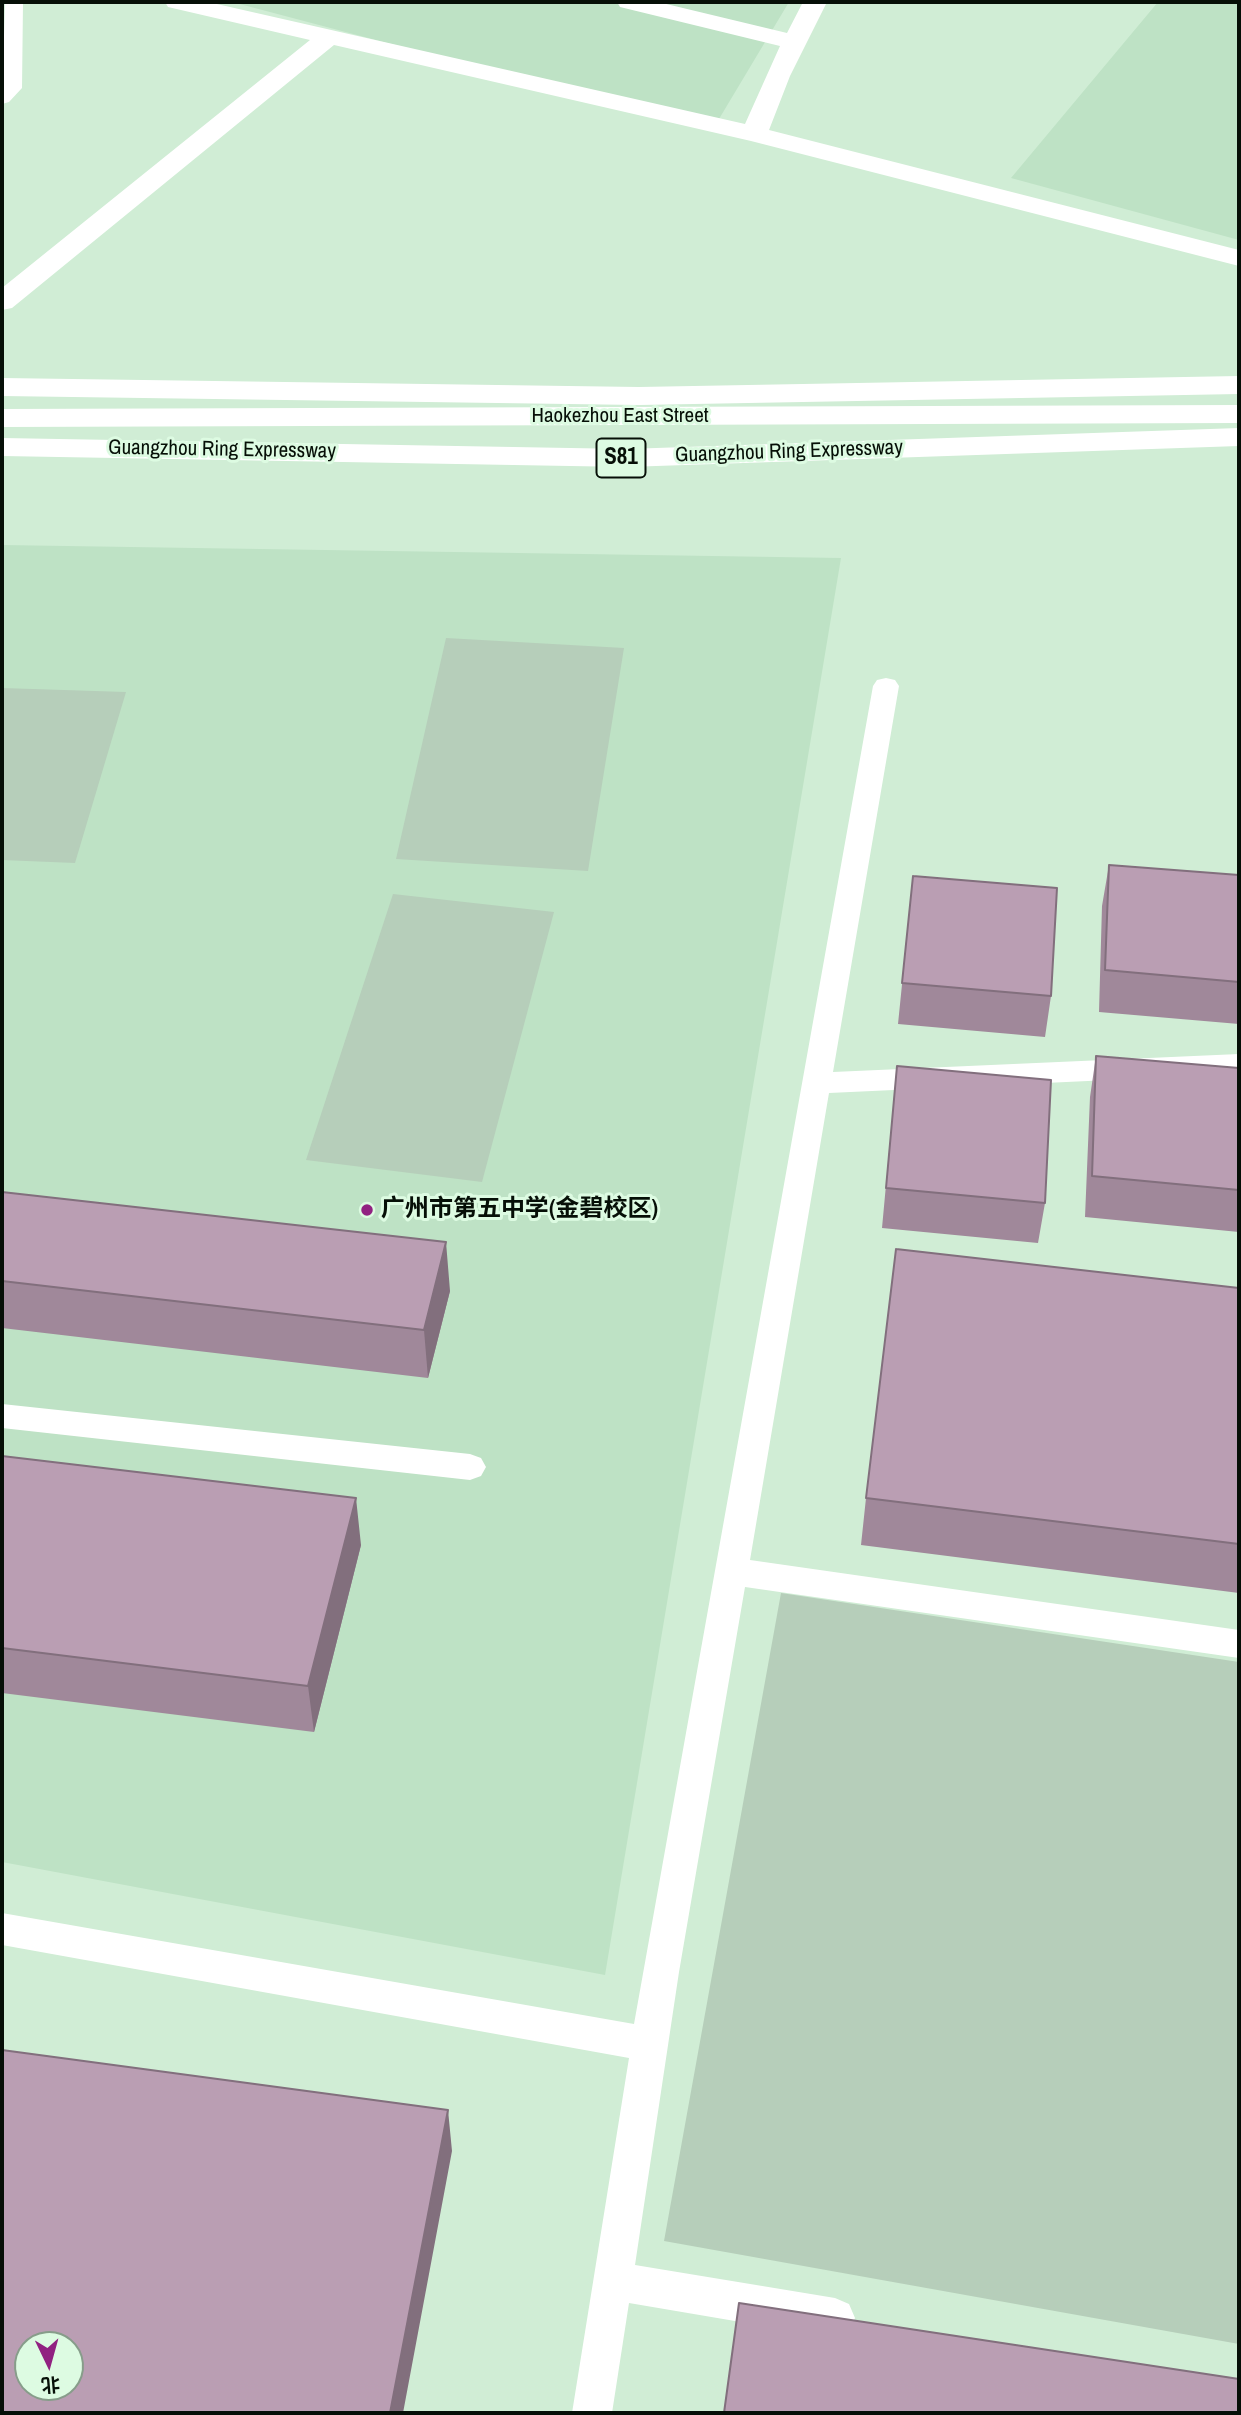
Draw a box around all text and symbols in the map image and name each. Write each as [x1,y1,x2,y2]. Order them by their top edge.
street label: Haokezhou East Street [531,403,709,429]
street label: Guangzhou Ring Expressway [108,435,336,465]
street label: Guangzhou Ring Expressway [675,435,903,469]
road number: S81 [596,438,646,478]
place label: 广州市第五中学(金碧校区) [381,1196,658,1224]
marker: 广州市第五中学(金碧校区) [359,1202,375,1218]
north arrow [14,2331,84,2401]
text: 北 [40,2371,61,2399]

